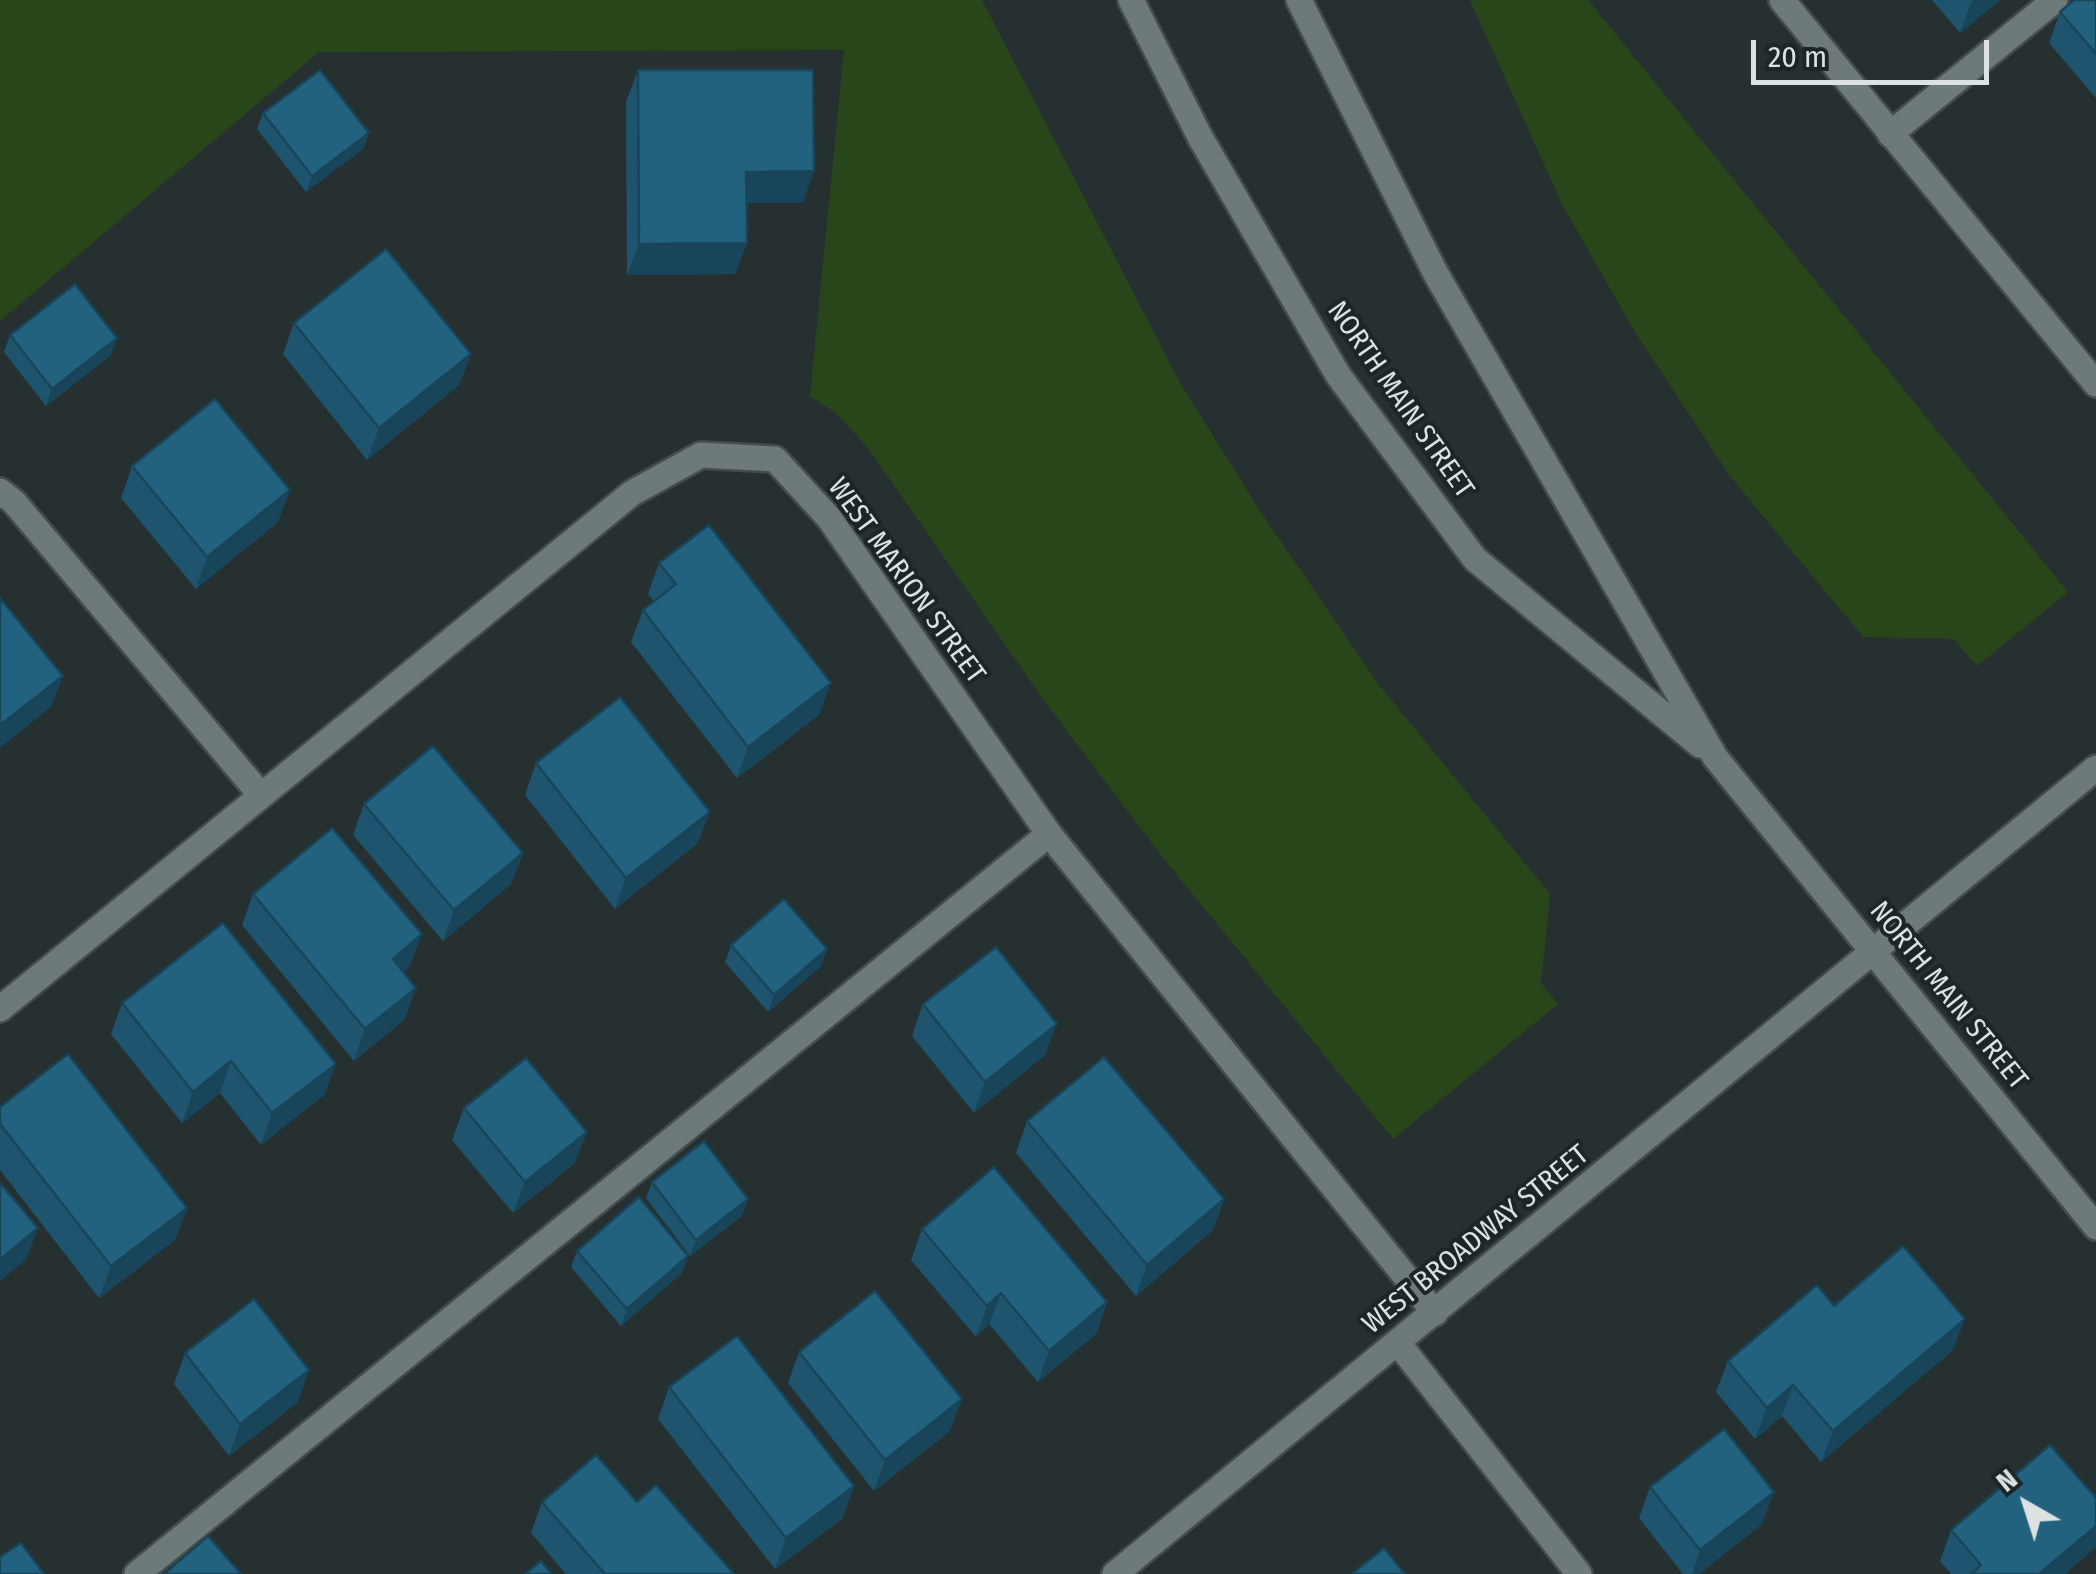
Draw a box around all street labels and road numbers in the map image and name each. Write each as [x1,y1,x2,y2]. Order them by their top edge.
street label: NORTH MAIN STREET [1320,295,1480,505]
street label: WEST MARION STREET [820,472,992,690]
street label: NORTH MAIN STREET [1862,895,2034,1097]
street label: WEST BROADWAY STREET [1356,1139,1596,1341]

